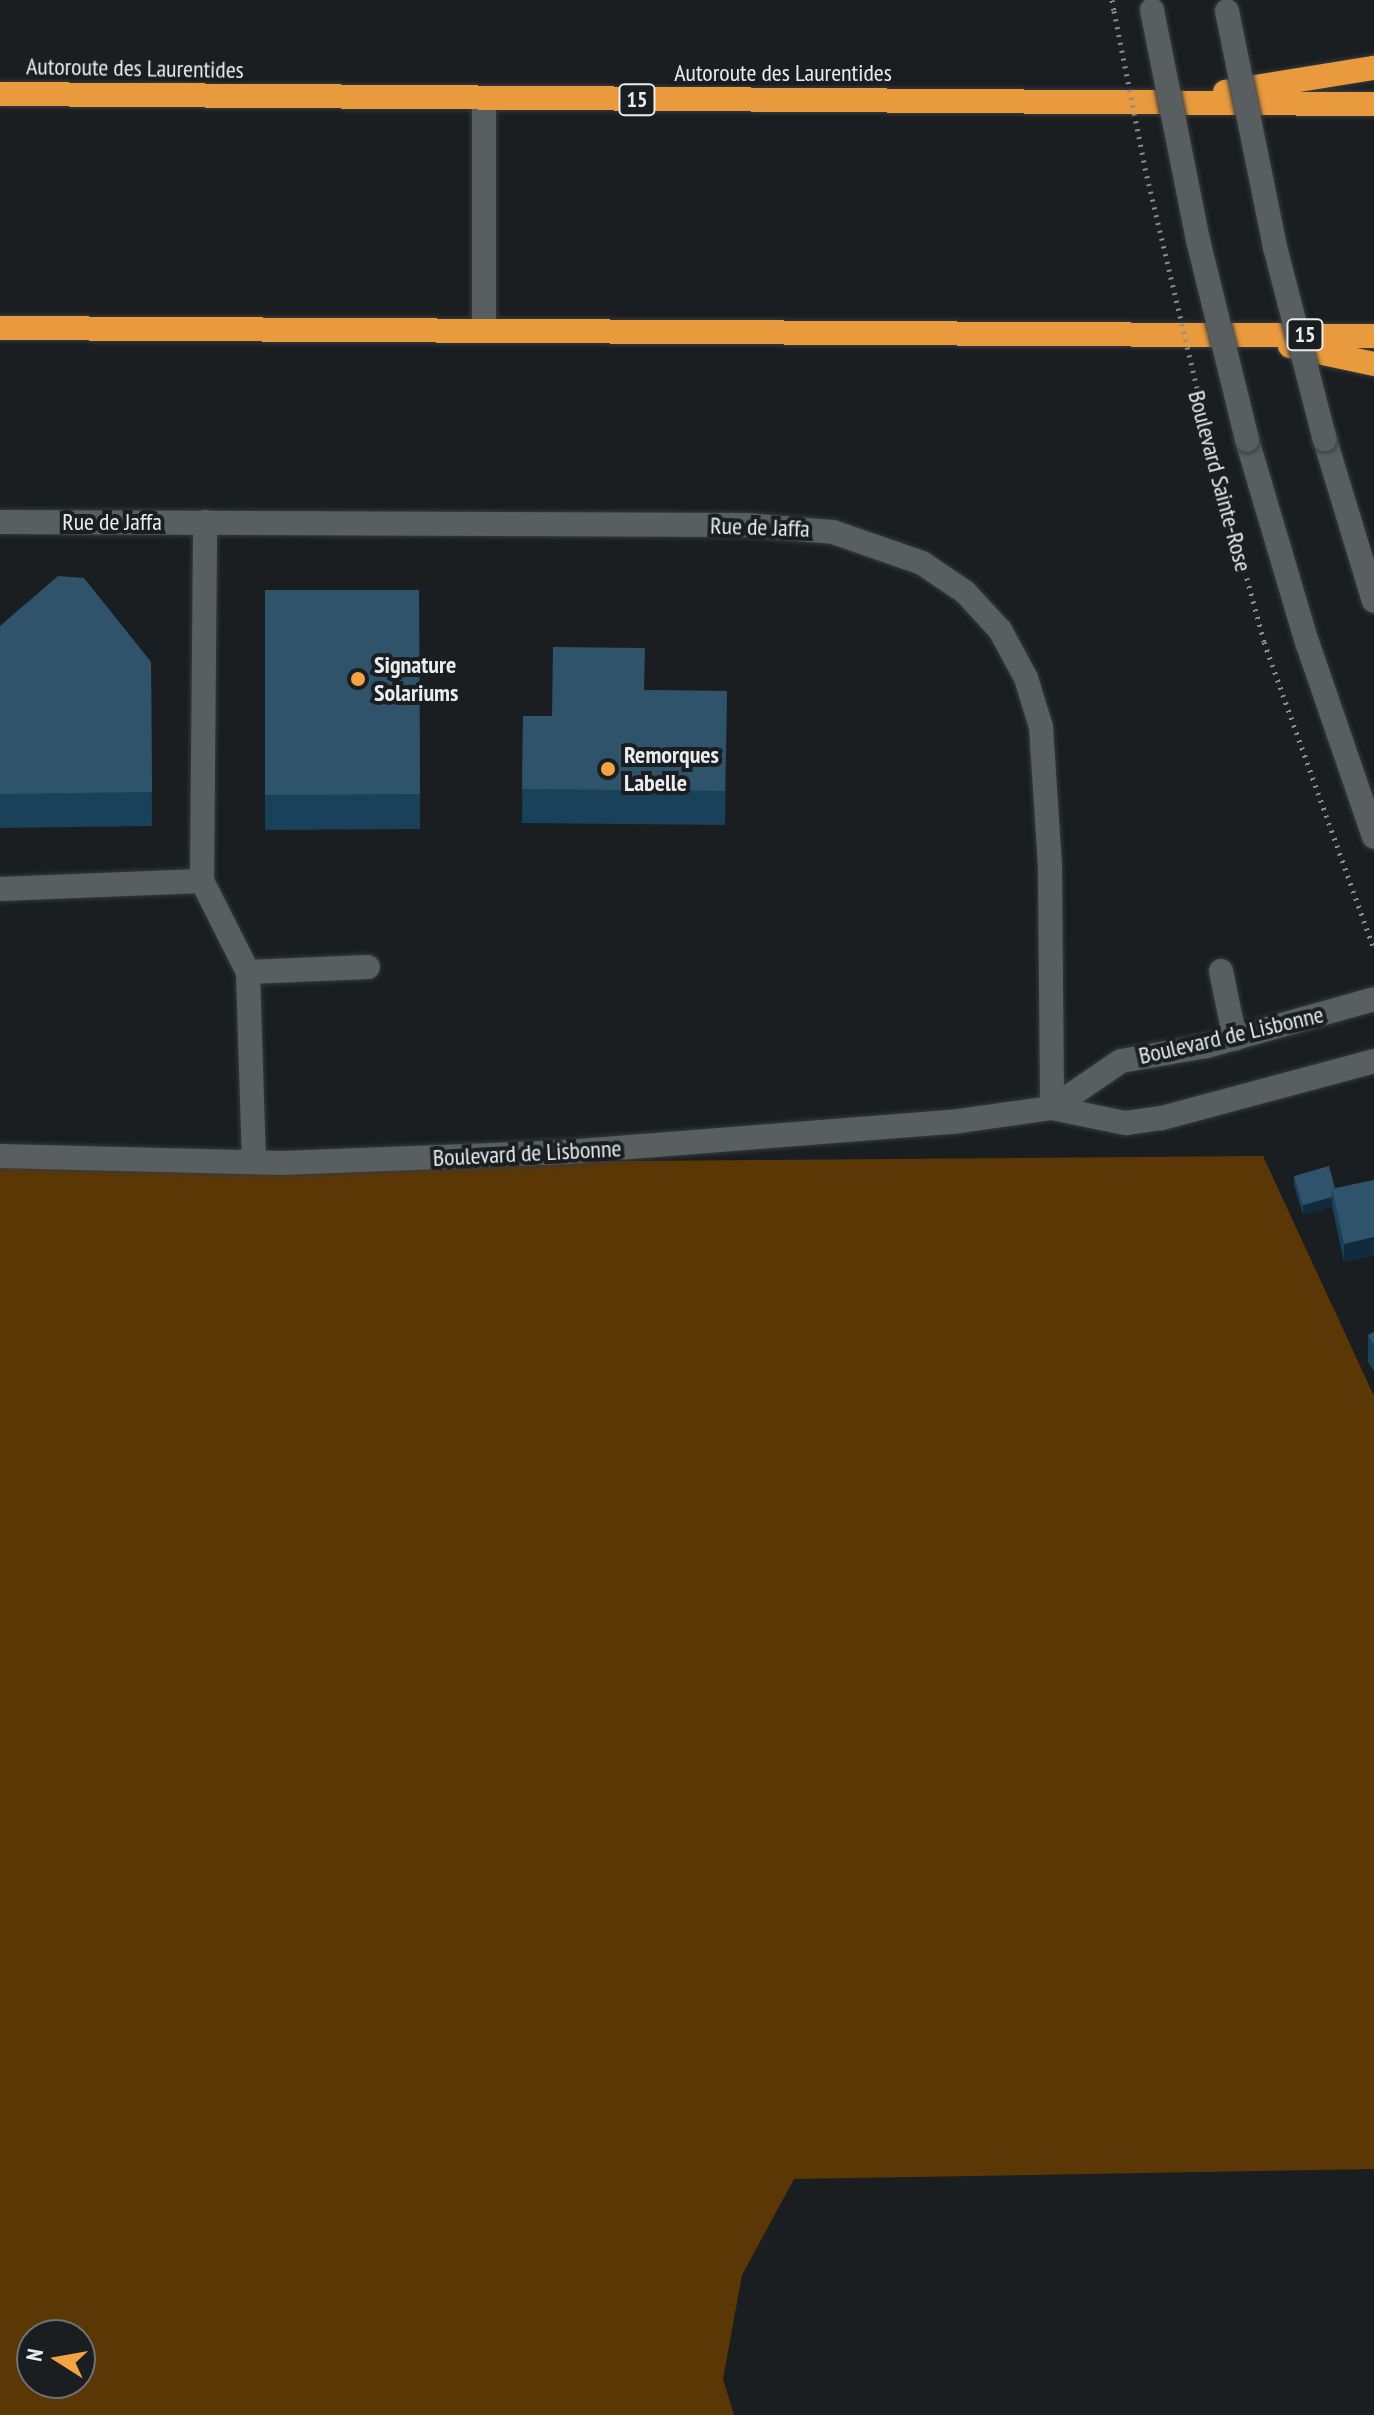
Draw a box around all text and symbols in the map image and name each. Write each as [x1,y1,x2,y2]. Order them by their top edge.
street label: Autoroute des Laurentides [26,52,244,84]
street label: Autoroute des Laurentides [674,59,892,87]
road number: 15 [617,82,657,118]
road number: 15 [1285,317,1325,353]
street label: Boulevard Sainte-Rose [1182,387,1258,575]
street label: Rue de Jaffa [62,508,162,536]
street label: Rue de Jaffa [710,511,810,543]
place label: Signature Solariums [374,651,458,707]
marker: Signature Solariums [349,670,367,688]
place label: Remorques Labelle [624,741,719,797]
marker: Remorques Labelle [599,760,617,778]
street label: Boulevard de Lisbonne [1136,1000,1326,1070]
street label: Boulevard de Lisbonne [432,1134,622,1172]
north arrow [16,2319,96,2399]
text: N [20,2346,49,2363]

